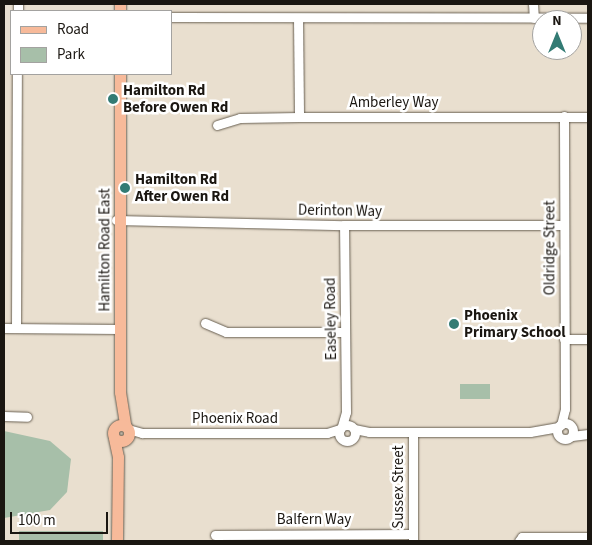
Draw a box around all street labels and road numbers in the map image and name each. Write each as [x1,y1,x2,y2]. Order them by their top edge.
street label: Amberley Way [350,94,438,112]
street label: Hamilton Road East [96,188,114,312]
street label: Derinton Way [298,201,382,221]
street label: Oldridge Street [541,201,559,295]
street label: Easeley Road [321,277,341,361]
street label: Phoenix Road [192,410,278,428]
street label: Sussex Street [390,445,408,529]
street label: Balfern Way [277,511,351,529]

